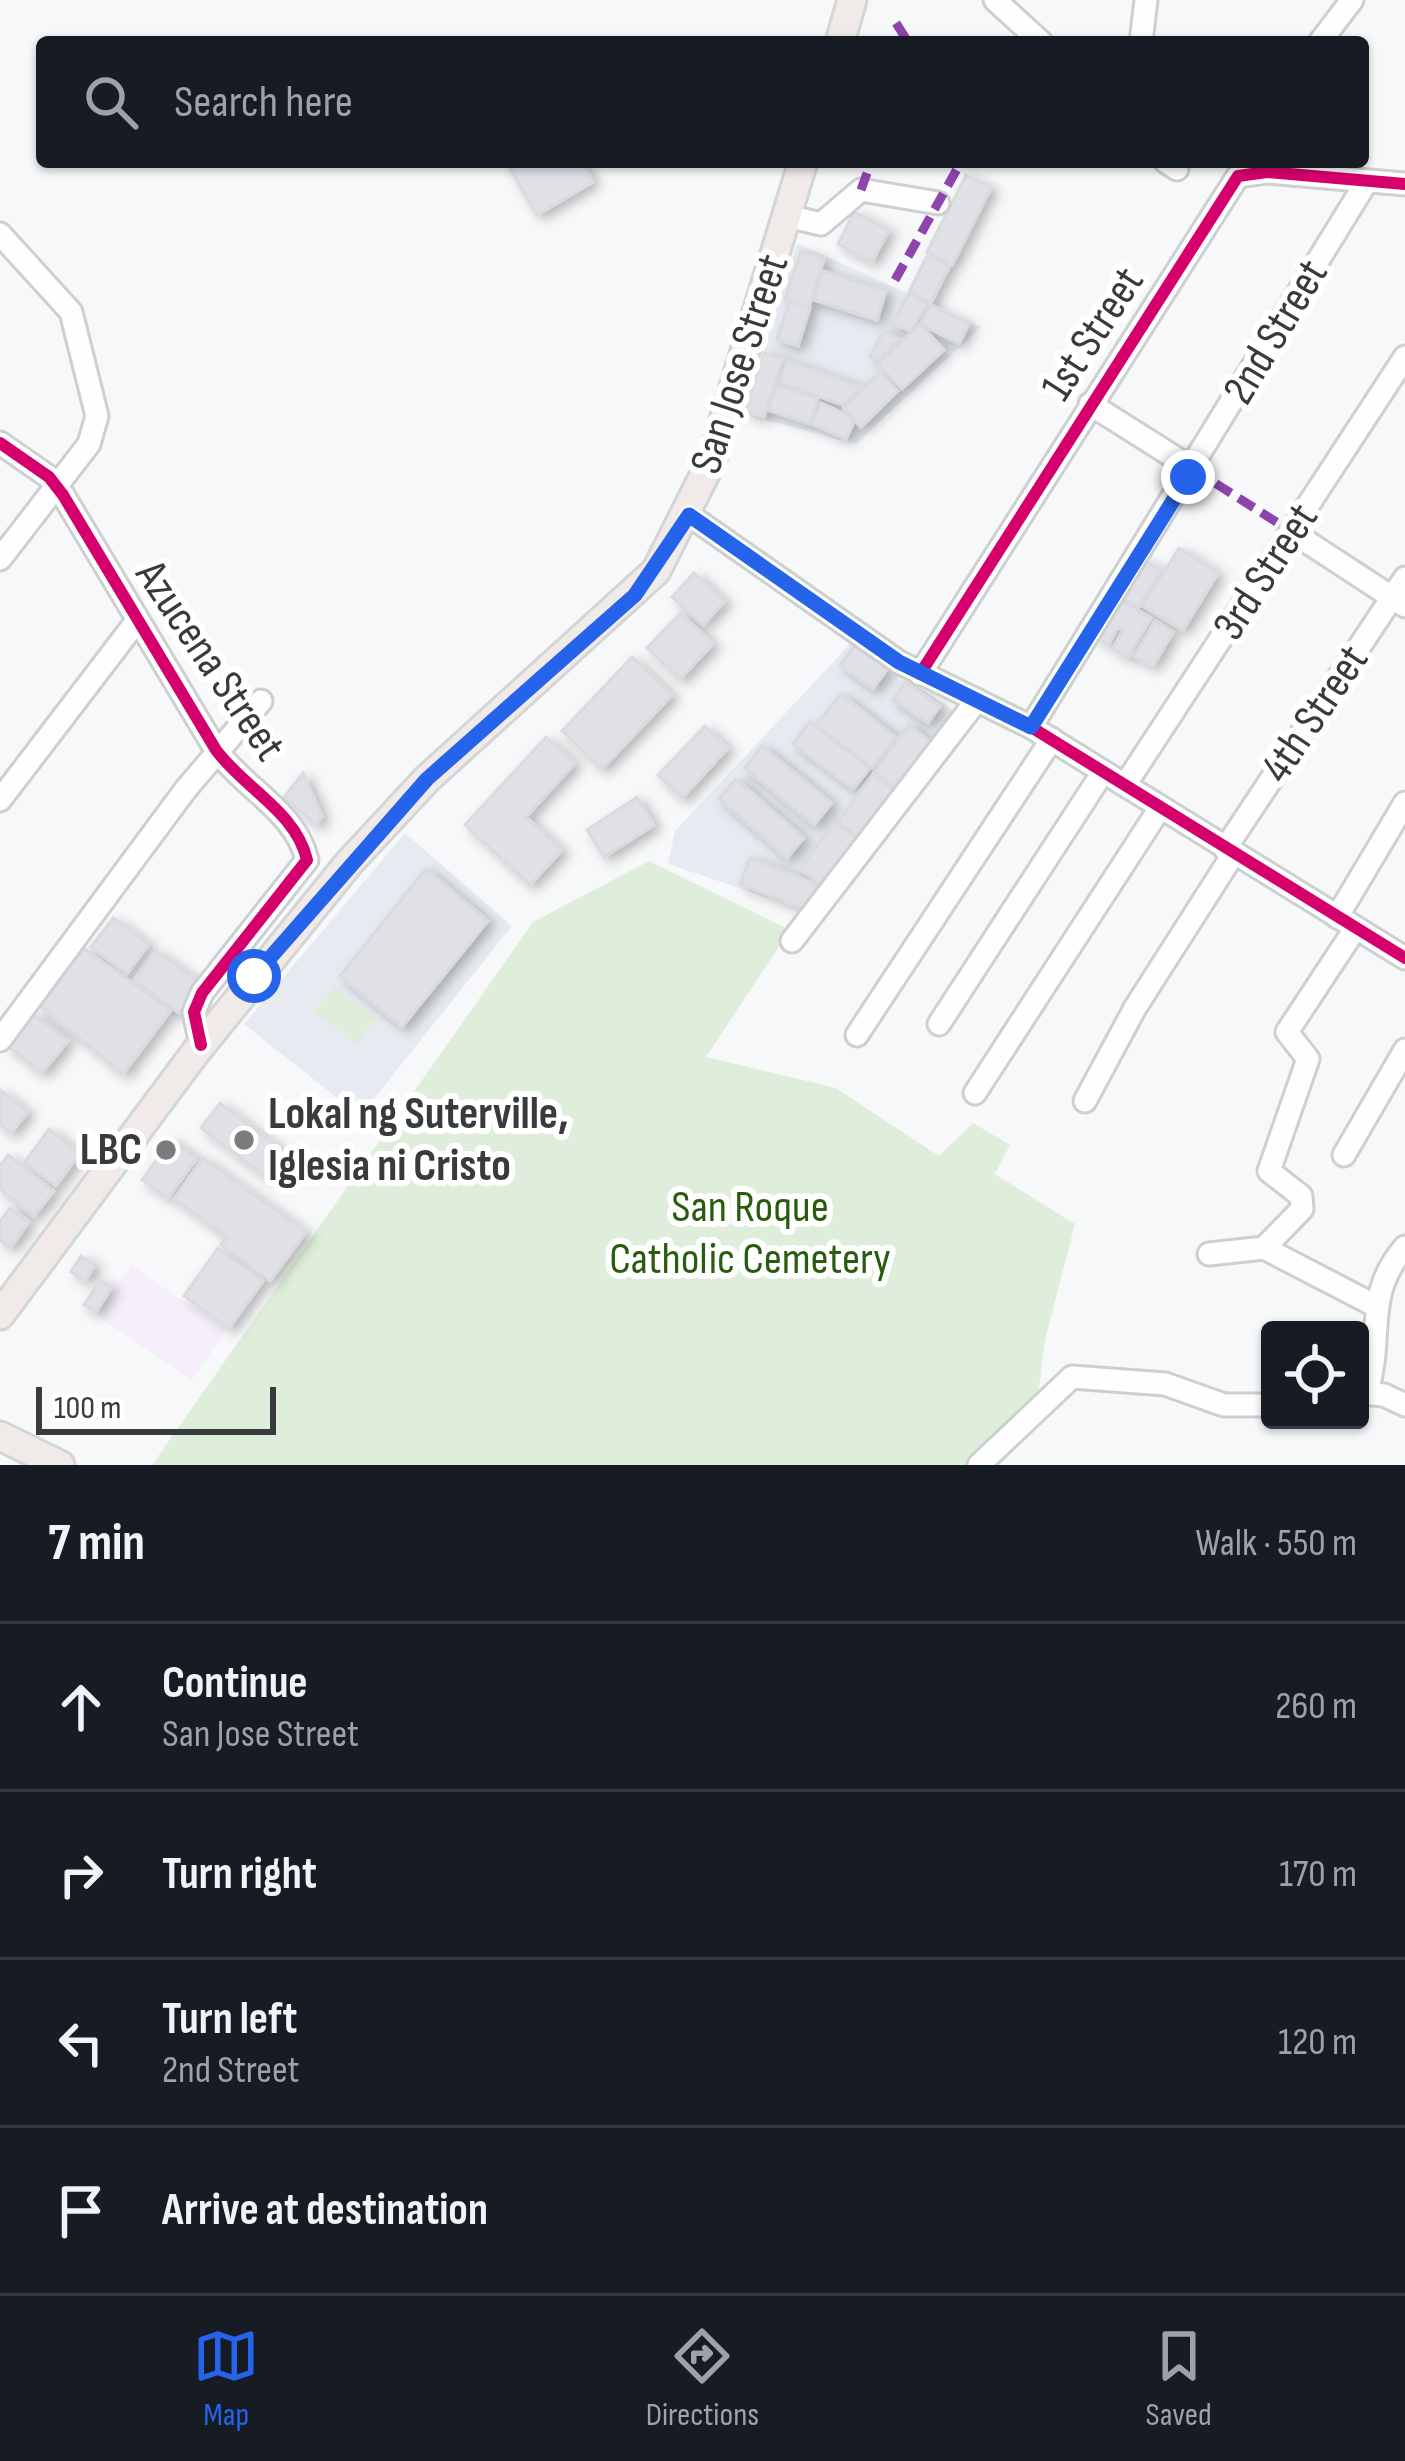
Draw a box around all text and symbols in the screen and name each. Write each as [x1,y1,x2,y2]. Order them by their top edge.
search box [36,36,1369,168]
icon: search [78,69,144,135]
text: Search here [174,75,353,130]
street label: San Jose Street [679,247,801,481]
street label: 2nd Street [1212,250,1340,414]
street label: 1st Street [1030,257,1156,411]
route end [1161,450,1215,504]
street label: 3rd Street [1202,493,1330,651]
street label: Azucena Street [123,550,297,771]
street label: 4th Street [1249,635,1381,793]
route start [227,949,281,1003]
place label: Lokal ng Suterville, Iglesia ni Cristo [268,1087,569,1194]
place label: LBC [80,1123,142,1178]
marker: Lokal ng Suterville, Iglesia ni Cristo [231,1127,257,1153]
marker: LBC [153,1137,179,1163]
park label: San Roque Catholic Cemetery [609,1180,891,1287]
map controls [1261,1321,1369,1429]
button: locate [1261,1321,1369,1429]
scale bar [36,1381,276,1434]
text: 100 m [54,1388,121,1428]
text: 7 min [48,1513,145,1574]
text: Walk · 550 m [1195,1520,1357,1567]
text: Continue [162,1656,308,1711]
icon: ahead [48,1674,114,1740]
text: 260 m [1275,1683,1357,1730]
text: San Jose Street [162,1711,359,1758]
icon: right [48,1842,114,1908]
text: Turn right [162,1847,317,1902]
text: 170 m [1279,1851,1357,1898]
text: Turn left [162,1992,297,2047]
icon: left [48,2010,114,2076]
text: 120 m [1278,2019,1357,2066]
text: 2nd Street [162,2047,299,2094]
icon: arrive [48,2178,114,2244]
text: Arrive at destination [162,2183,488,2238]
tab: Map [193,2323,259,2435]
tab: Directions [646,2323,759,2435]
tab: Saved [1146,2323,1212,2435]

